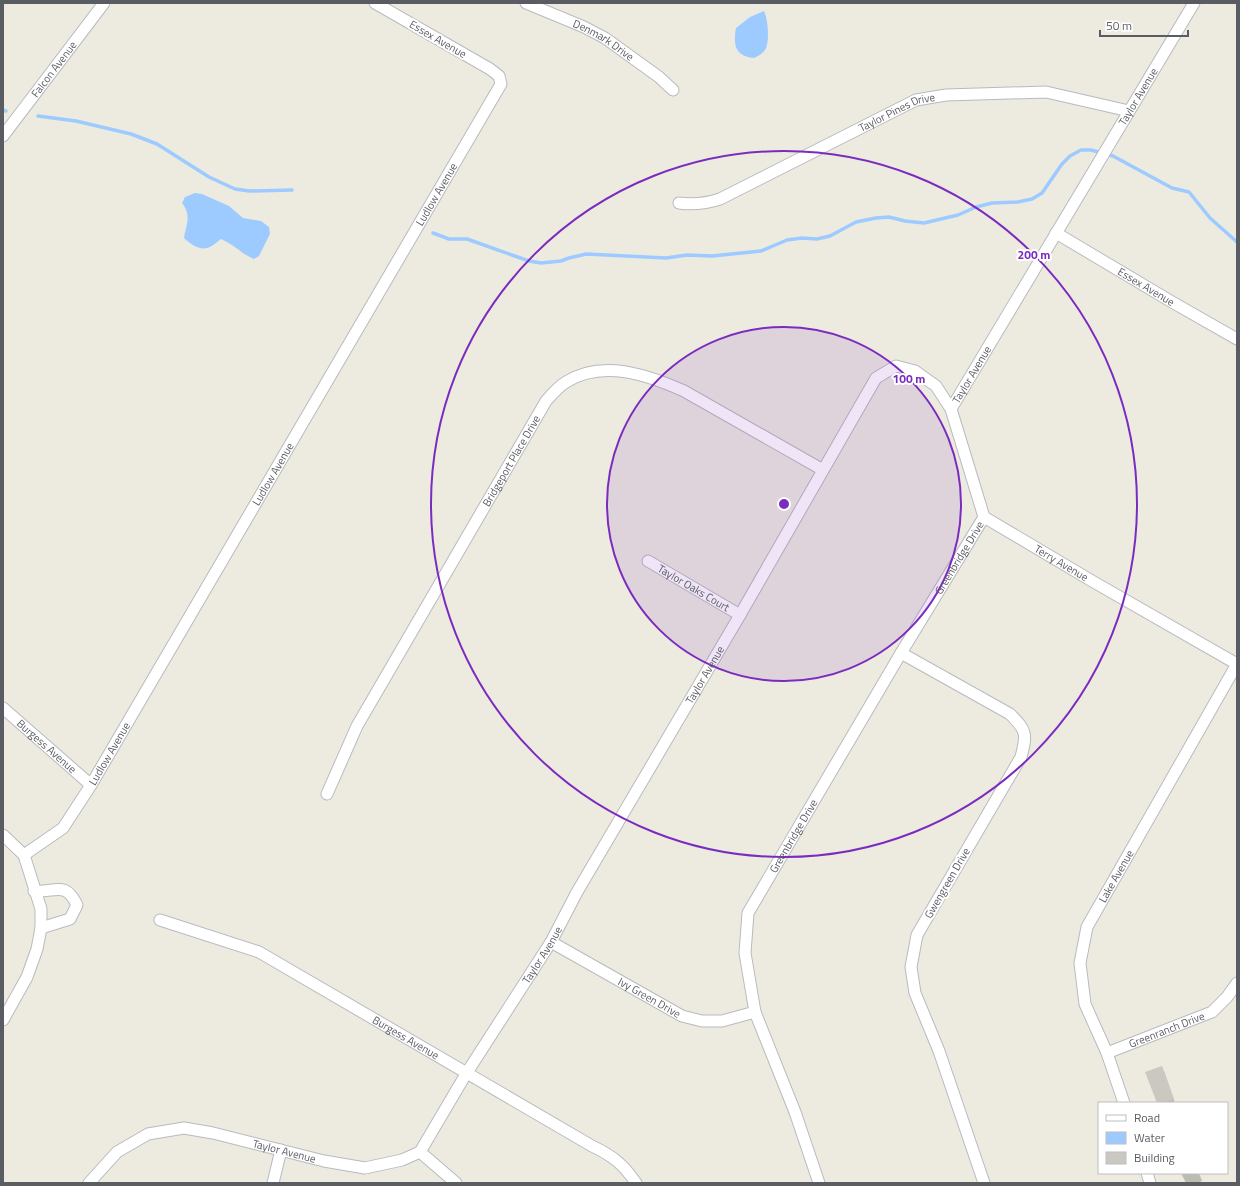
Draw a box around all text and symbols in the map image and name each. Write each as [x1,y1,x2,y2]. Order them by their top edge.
scale bar [1100,12,1188,38]
street label: Denmark Drive [571,15,638,65]
street label: Essex Avenue [406,16,470,62]
text: 50 m [1106,16,1132,35]
street label: Falcon Avenue [27,37,81,101]
street label: Taylor Avenue [1114,64,1162,128]
street label: Taylor Pines Drive [856,89,936,136]
street label: Ludlow Avenue [412,160,461,229]
text: 200 m [1018,245,1050,264]
street label: Essex Avenue [1115,264,1178,310]
street label: Taylor Avenue [948,342,995,406]
text: 100 m [893,369,925,388]
street label: Bridgeport Place Drive [478,412,544,510]
street label: Ludlow Avenue [248,439,298,508]
centre of rings [777,497,791,511]
street label: Greenbridge Drive [931,518,988,597]
street label: Terry Avenue [1032,541,1092,585]
street label: Taylor Oaks Court [655,560,733,615]
street label: Taylor Avenue [681,643,728,707]
street label: Burgess Avenue [13,716,80,777]
street label: Ludlow Avenue [85,719,134,788]
street label: Greenbridge Drive [765,796,822,876]
street label: Gwengreen Drive [920,844,974,921]
street label: Lake Avenue [1095,846,1138,906]
street label: Taylor Avenue [518,923,566,987]
street label: Ivy Green Drive [615,973,684,1022]
street label: Greenranch Drive [1126,1008,1207,1052]
street label: Burgess Avenue [370,1012,443,1063]
legend [1098,1102,1228,1174]
text: Road [1134,1108,1160,1127]
text: Water [1134,1128,1165,1147]
street label: Taylor Avenue [251,1135,318,1167]
text: Building [1134,1148,1175,1167]

